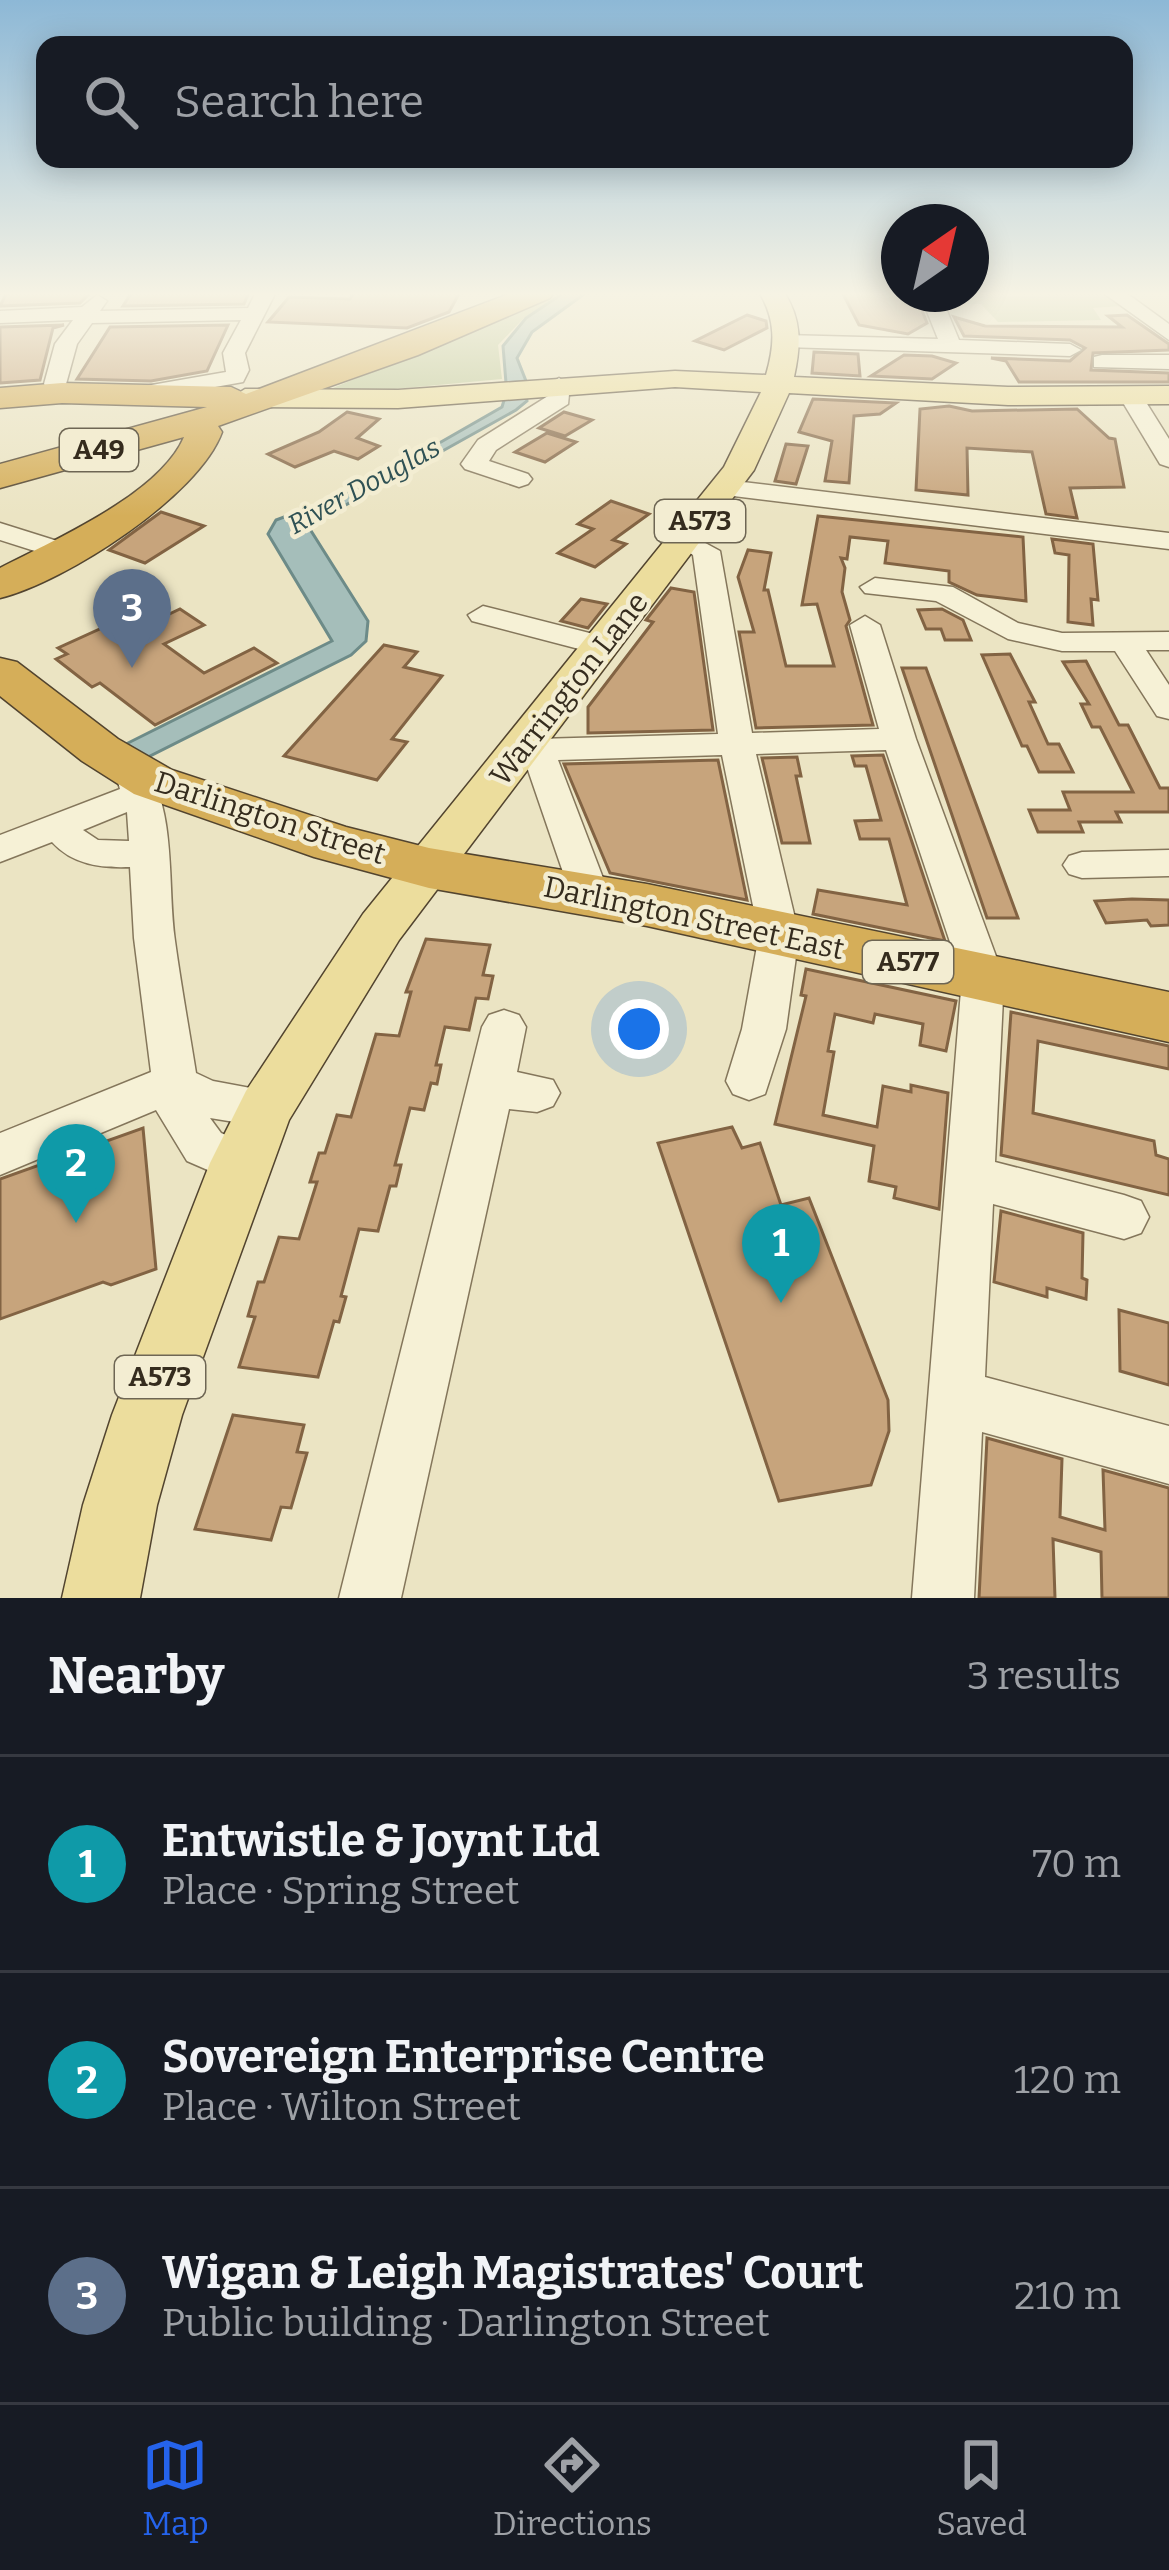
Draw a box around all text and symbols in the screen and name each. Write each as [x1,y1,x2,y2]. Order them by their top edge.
search box [36,36,1133,168]
icon: search [78,69,144,135]
text: Search here [174,75,424,129]
north arrow [881,204,989,312]
road number: A49 [60,429,138,471]
water label: River Douglas [282,431,446,541]
road number: A573 [655,500,745,542]
pin: 3 [93,569,171,668]
street label: Warrington Lane [482,585,656,793]
street label: Darlington Street [150,764,390,872]
street label: Darlington Street East [540,869,848,967]
road number: A577 [863,941,953,983]
your location [609,999,669,1059]
pin: 2 [37,1124,115,1223]
pin: 1 [742,1204,820,1303]
road number: A573 [115,1356,205,1398]
text: Nearby [48,1645,224,1707]
text: 3 results [967,1653,1121,1699]
text: Entwistle & Joynt Ltd [162,1814,600,1868]
text: 1 [79,1841,95,1887]
text: 70 m [1032,1841,1121,1887]
text: Place · Spring Street [162,1868,519,1914]
text: Sovereign Enterprise Centre [162,2030,765,2084]
text: 2 [76,2057,98,2103]
text: 120 m [1014,2057,1121,2103]
text: Place · Wilton Street [162,2084,521,2130]
text: Wigan & Leigh Magistrates' Court [162,2246,864,2300]
text: 3 [76,2273,98,2319]
text: 210 m [1014,2273,1121,2319]
text: Public building · Darlington Street [162,2300,770,2346]
tab: Map [142,2432,209,2544]
tab: Directions [493,2432,652,2544]
tab: Saved [936,2432,1027,2544]

